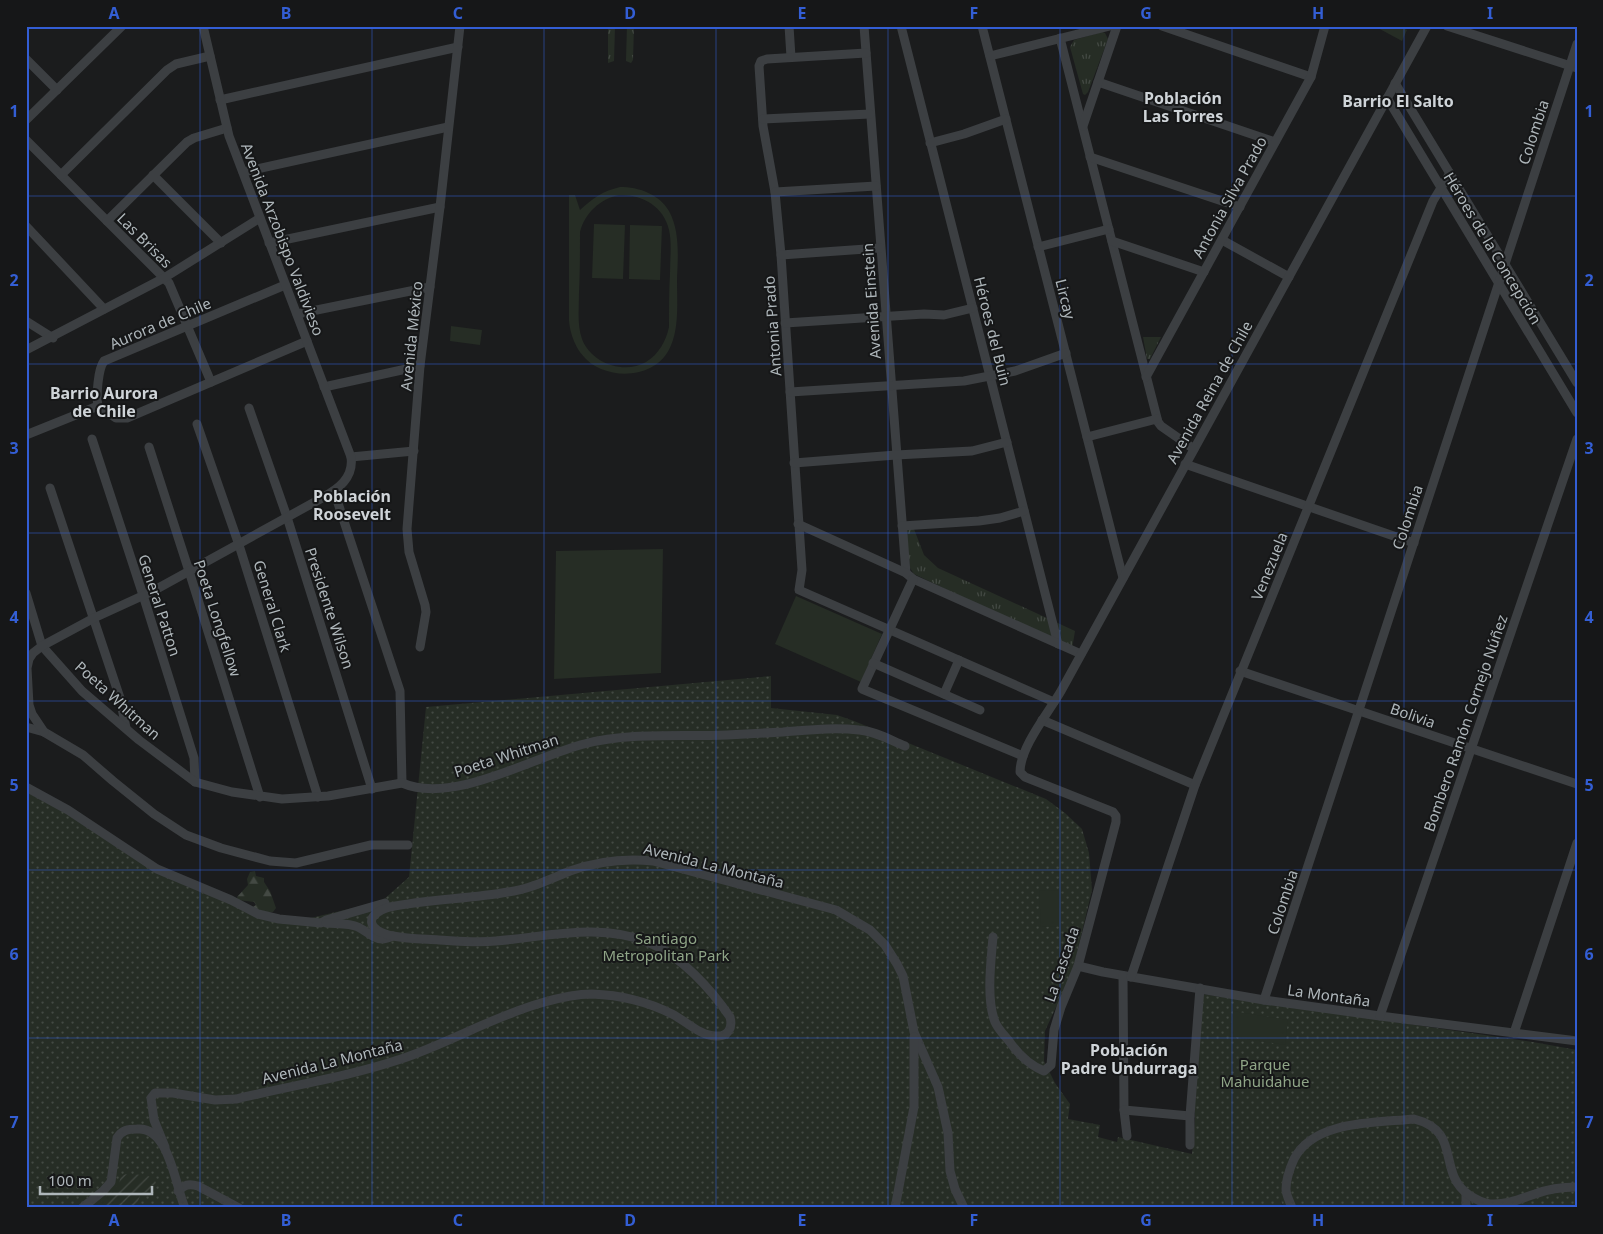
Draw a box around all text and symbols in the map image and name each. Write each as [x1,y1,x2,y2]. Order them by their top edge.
text: A [108,2,120,24]
text: B [281,2,291,24]
text: C [453,2,463,24]
text: D [624,2,636,24]
text: E [798,2,807,24]
text: F [970,2,978,24]
text: G [1140,2,1152,24]
text: H [1312,2,1324,24]
text: I [1487,2,1493,24]
district label: Población Las Torres [1143,87,1223,127]
district label: Barrio El Salto [1342,90,1454,112]
street label: Colombia [1513,97,1553,167]
text: 1 [9,100,19,122]
text: 1 [1584,100,1594,122]
street label: Antonia Silva Prado [1187,133,1271,261]
street label: Avenida Arzobispo Valdivieso [237,140,329,338]
street label: Héroes de la Concepción [1440,168,1546,328]
street label: Las Brisas [113,208,177,272]
street label: Avenida Einstein [857,242,885,360]
text: 2 [9,269,19,291]
text: 2 [1584,269,1594,291]
street label: Héroes del Buin [970,274,1016,388]
street label: Antonia Prado [759,275,785,377]
street label: Lircay [1051,277,1081,322]
street label: Avenida México [395,280,427,392]
street label: Aurora de Chile [106,293,214,353]
street label: Avenida Reina de Chile [1161,317,1257,467]
district label: Barrio Aurora de Chile [50,382,158,422]
text: 3 [9,437,19,459]
text: 3 [1584,437,1594,459]
street label: Colombia [1387,482,1427,552]
district label: Población Roosevelt [313,485,391,525]
street label: Venezuela [1246,529,1292,603]
street label: Presidente Wilson [301,545,359,671]
street label: General Patton [134,552,186,658]
street label: Poeta Longfellow [190,557,246,679]
street label: General Clark [250,558,296,654]
text: 4 [9,606,19,628]
text: 4 [1584,606,1594,628]
street label: Bombero Ramón Cornejo Núñez [1418,612,1512,834]
street label: Poeta Whitman [71,656,165,744]
street label: Bolivia [1388,698,1438,732]
street label: Poeta Whitman [451,729,561,781]
text: 5 [9,774,19,796]
text: 5 [1584,774,1594,796]
street label: Avenida La Montaña [642,838,786,892]
street label: Colombia [1262,867,1302,937]
street label: La Cascada [1039,924,1083,1004]
park label: Santiago Metropolitan Park [602,928,730,965]
text: 6 [9,943,19,965]
text: 6 [1584,943,1594,965]
street label: La Montaña [1286,979,1372,1011]
street label: Avenida La Montaña [260,1034,404,1088]
district label: Población Padre Undurraga [1061,1039,1197,1079]
park label: Parque Mahuidahue [1220,1054,1310,1091]
text: 7 [9,1111,19,1133]
text: 7 [1584,1111,1594,1133]
scale bar [40,1164,152,1196]
text: 100 m [48,1170,92,1190]
text: A [108,1209,120,1231]
text: B [281,1209,291,1231]
text: C [453,1209,463,1231]
text: D [624,1209,636,1231]
text: E [798,1209,807,1231]
text: F [970,1209,978,1231]
text: G [1140,1209,1152,1231]
text: H [1312,1209,1324,1231]
text: I [1487,1209,1493,1231]

